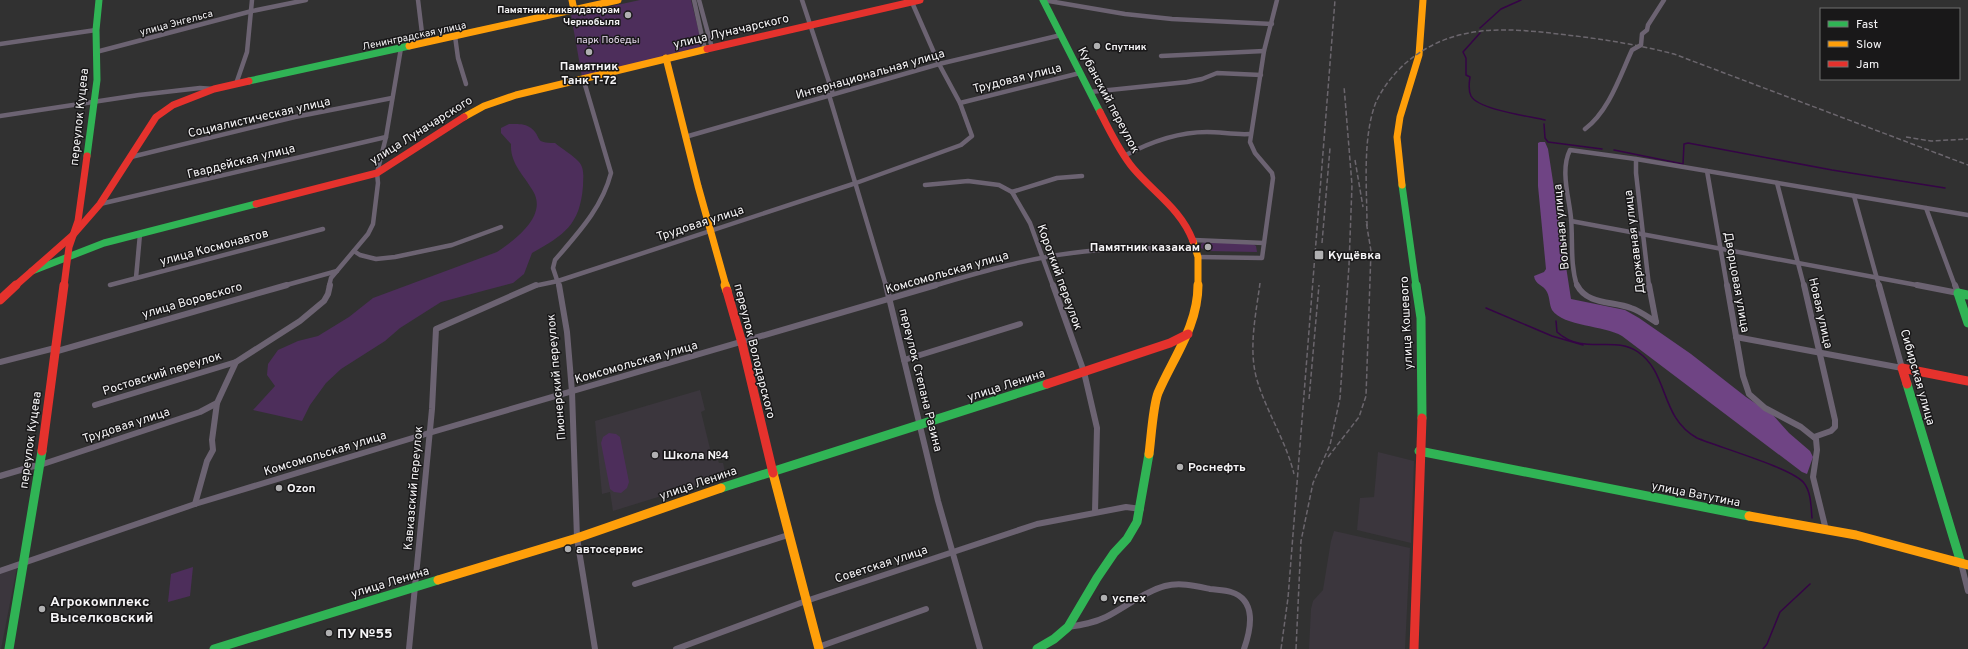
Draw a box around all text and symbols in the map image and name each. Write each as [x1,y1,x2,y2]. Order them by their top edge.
place label: Памятник ликвидаторам Чернобыля [497,4,620,29]
street label: улица Энгельса [138,7,214,39]
legend [1820,8,1960,80]
marker: Памятник ликвидаторам Чернобыля [623,10,633,20]
street label: улица Луначарского [672,11,791,53]
text: Fast [1856,17,1878,33]
street label: Ленинградская улица [361,19,467,54]
park label: парк Победы [576,34,640,47]
text: Slow [1856,37,1882,53]
marker: Спутник [1092,41,1102,51]
place label: Спутник [1105,41,1147,54]
street label: Кубанский переулок [1073,45,1143,157]
street label: Интернациональная улица [794,46,947,104]
marker: Памятник Танк Т-72 [584,47,594,57]
text: Jam [1856,57,1879,73]
place label: Памятник Танк Т-72 [560,59,618,89]
street label: Трудовая улица [971,60,1063,98]
street label: переулок Куцева [67,68,93,167]
street label: улица Луначарского [367,93,476,169]
street label: Социалистическая улица [186,94,332,142]
street label: Гвардейская улица [186,141,297,183]
street label: Вольная улица [1550,183,1574,270]
street label: Державная улица [1621,189,1649,295]
street label: Трудовая улица [655,202,746,246]
street label: Короткий переулок [1032,222,1086,333]
street label: улица Космонавтов [158,226,270,270]
street label: Дворцовая улица [1719,230,1753,334]
place label: Памятник казакам [1090,240,1200,256]
marker: Памятник казакам [1203,242,1213,252]
street label: Комсомольская улица [884,248,1011,298]
place label: Кущёвка [1328,248,1381,264]
marker: Кущёвка [1313,249,1325,261]
street label: улица Кошевого [1397,276,1417,370]
street label: Новая улица [1804,276,1836,350]
street label: улица Воровского [140,279,245,323]
street label: переулок Володарского [730,282,779,421]
street label: переулок Степана Разина [894,307,946,453]
street label: Пионерский переулок [543,313,570,441]
street label: Сибирская улица [1896,327,1938,427]
street label: Комсомольская улица [573,338,700,388]
street label: Ростовский переулок [101,348,224,400]
street label: улица Ленина [965,366,1047,406]
street label: переулок Куцева [16,391,46,490]
street label: Трудовая улица [81,404,172,448]
street label: Кавказский переулок [401,425,427,551]
street label: Комсомольская улица [262,428,388,480]
place label: Школа №4 [663,448,729,464]
marker: Школа №4 [650,450,660,460]
place label: Роснефть [1188,460,1246,476]
marker: Роснефть [1175,462,1185,472]
street label: улица Ленина [657,463,739,505]
street label: улица Ватутина [1650,479,1742,511]
place label: Ozon [287,481,316,497]
marker: Ozon [274,483,284,493]
place label: автосервис [576,542,644,558]
street label: Советская улица [833,542,930,587]
marker: автосервис [563,544,573,554]
street label: улица Ленина [349,563,431,602]
place label: успех [1112,591,1146,607]
marker: успех [1099,593,1109,603]
place label: Агрокомплекс Выселковский [50,594,153,627]
marker: Агрокомплекс Выселковский [37,604,47,614]
place label: ПУ №55 [337,626,393,643]
marker: ПУ №55 [324,628,334,638]

